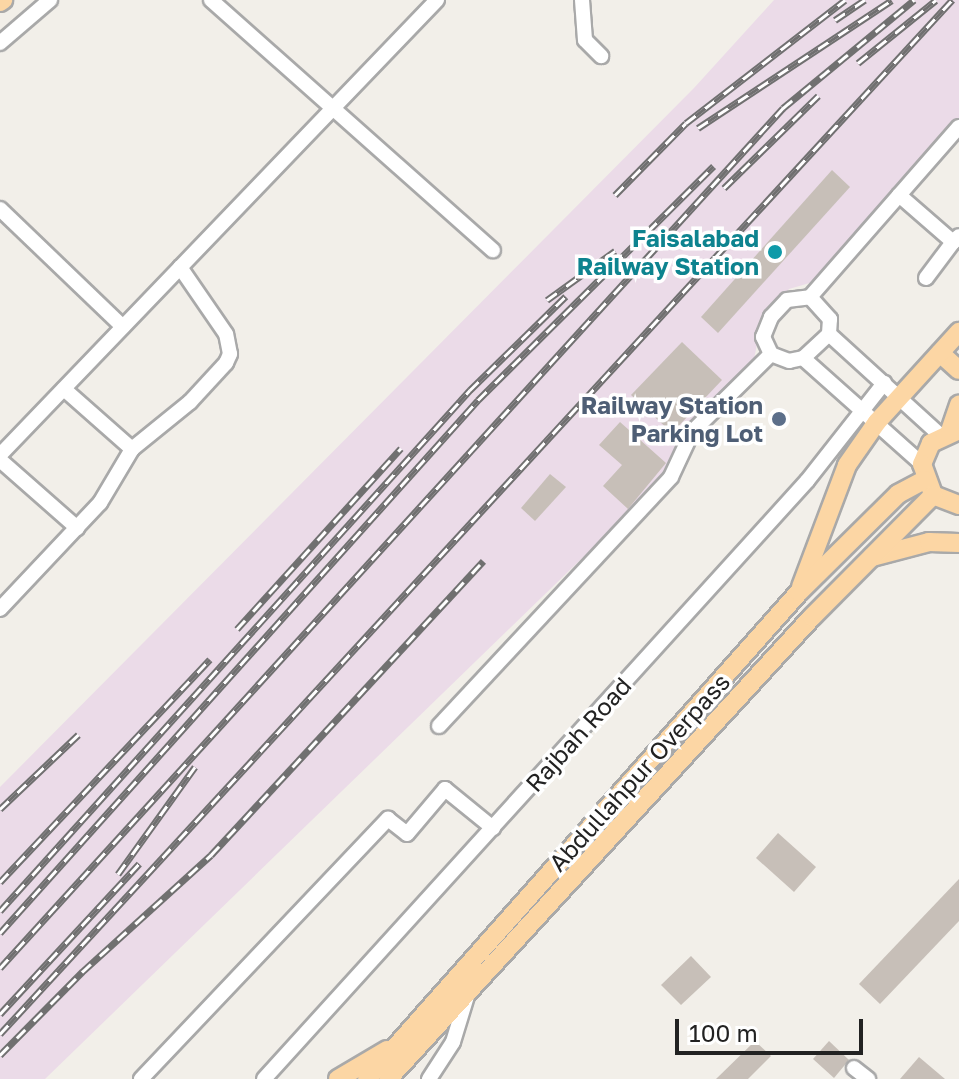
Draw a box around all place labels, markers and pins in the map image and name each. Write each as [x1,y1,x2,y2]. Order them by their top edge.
place label: Faisalabad Railway Station [577,224,759,280]
marker: Faisalabad Railway Station [766,243,784,261]
place label: Railway Station Parking Lot [581,391,763,447]
marker: Railway Station Parking Lot [770,410,788,428]

